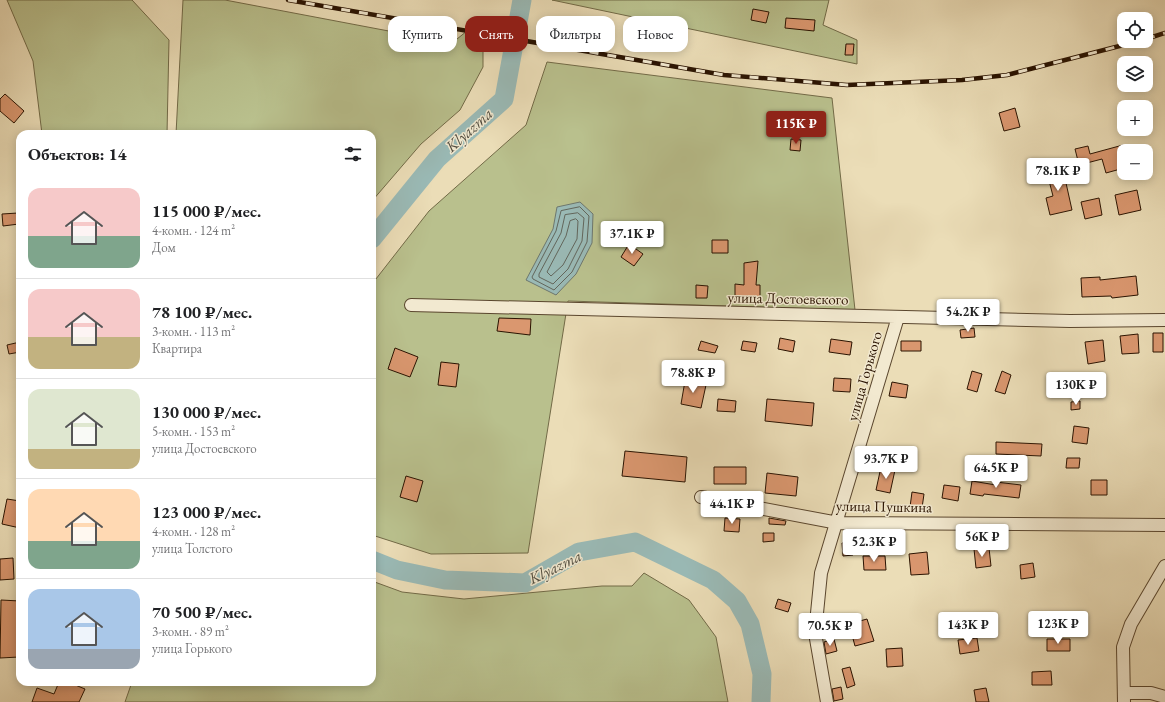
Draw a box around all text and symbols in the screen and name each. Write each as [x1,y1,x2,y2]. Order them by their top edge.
map controls [1117,12,1153,180]
button: locate [1117,12,1153,48]
chip: Купить [388,16,457,52]
chip: Снять [465,16,528,52]
chip: Фильтры [536,16,615,52]
chip: Новое [623,16,688,52]
button: layers [1117,56,1153,92]
button: + [1117,100,1153,136]
water label: Klyazma [440,103,497,157]
pin: 115K ₽ [763,111,829,145]
text: 115K ₽ [775,115,817,132]
text: Объектов: 14 [28,143,127,165]
icon: filters [342,143,364,165]
button: − [1117,144,1153,180]
pin: 78.1K ₽ [1021,158,1095,192]
text: 78.1K ₽ [1036,162,1080,179]
text: 115 000 ₽/мес. [152,200,261,222]
icon: home [60,204,108,252]
pin: 37.1K ₽ [595,221,669,255]
text: 4-комн. · 124 m² [152,222,235,239]
text: 37.1K ₽ [610,225,654,242]
text: Дом [152,239,176,256]
street label: улица Достоевского [727,287,849,309]
pin: 54.2K ₽ [931,299,1005,333]
text: 78 100 ₽/мес. [152,301,252,323]
text: 54.2K ₽ [946,303,990,320]
icon: home [60,305,108,353]
text: 3-комн. · 113 m² [152,323,235,340]
street label: улица Горького [842,329,886,423]
text: Квартира [152,340,202,357]
pin: 78.8K ₽ [656,360,730,394]
text: 78.8K ₽ [671,364,715,381]
pin: 130K ₽ [1043,372,1109,406]
text: 130K ₽ [1055,376,1097,393]
text: 130 000 ₽/мес. [152,401,261,423]
icon: home [60,405,108,453]
text: 5-комн. · 153 m² [152,423,235,440]
text: улица Достоевского [152,440,257,457]
pin: 93.7K ₽ [849,446,923,480]
text: 93.7K ₽ [864,450,908,467]
pin: 64.5K ₽ [959,455,1033,489]
text: 64.5K ₽ [974,459,1018,476]
pin: 44.1K ₽ [695,491,769,525]
text: 44.1K ₽ [710,495,754,512]
street label: улица Пушкина [836,496,932,516]
text: 123 000 ₽/мес. [152,501,261,523]
icon: home [60,505,108,553]
text: 4-комн. · 128 m² [152,523,235,540]
pin: 56K ₽ [954,524,1010,558]
text: 56K ₽ [965,528,999,545]
pin: 52.3K ₽ [837,529,911,563]
text: 52.3K ₽ [852,533,896,550]
text: улица Толстого [152,540,233,557]
water label: Klyazma [524,545,585,589]
text: 70 500 ₽/мес. [152,601,252,623]
icon: home [60,605,108,653]
pin: 123K ₽ [1025,611,1091,645]
pin: 143K ₽ [935,612,1001,646]
pin: 70.5K ₽ [793,613,867,647]
text: 123K ₽ [1037,615,1079,632]
text: 143K ₽ [947,616,989,633]
text: 70.5K ₽ [808,617,852,634]
text: 3-комн. · 89 m² [152,623,229,640]
text: улица Горького [152,640,232,657]

